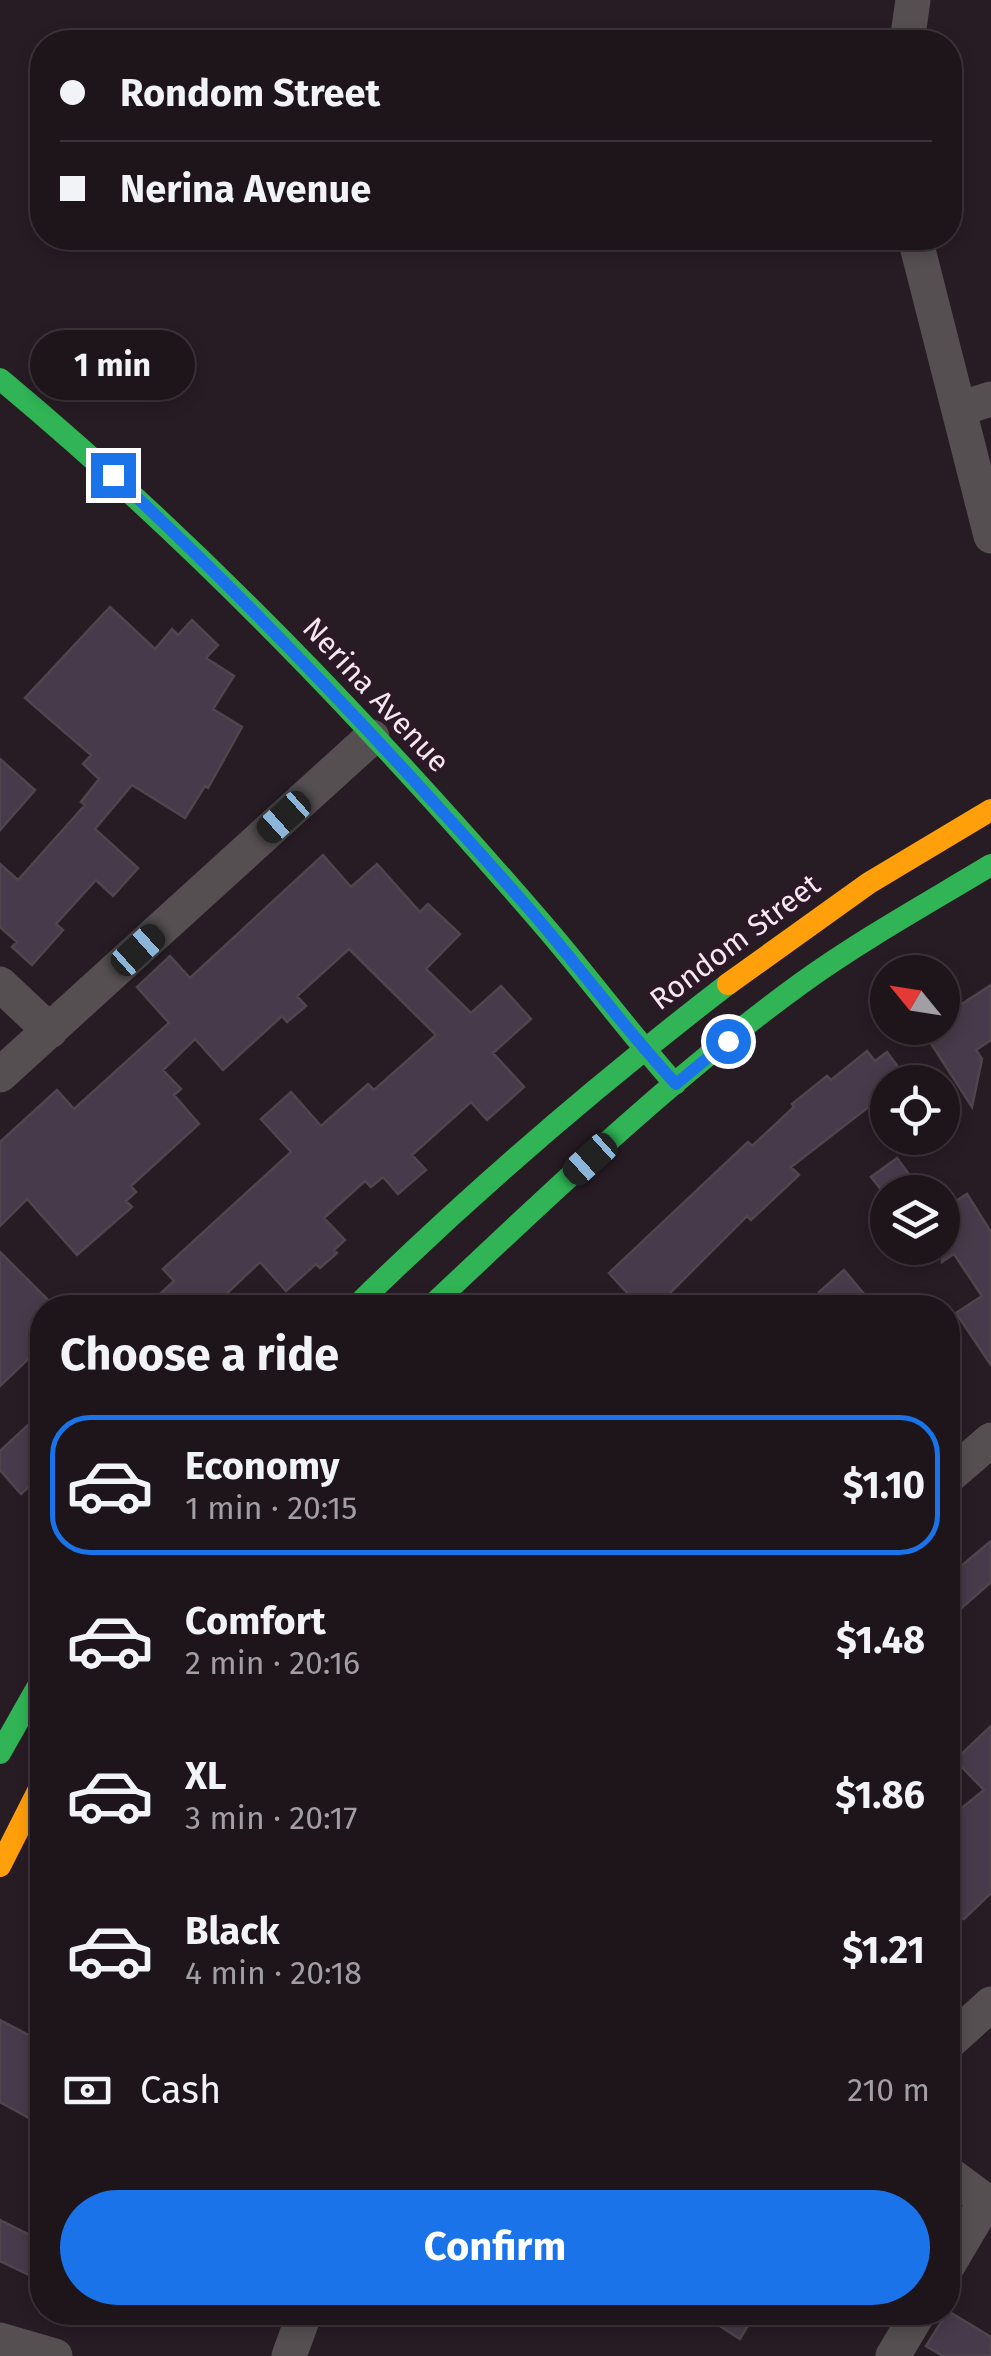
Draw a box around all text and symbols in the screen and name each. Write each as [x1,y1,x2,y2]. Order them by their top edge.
text: Rondom Street [120,70,380,116]
text: Nerina Avenue [120,166,371,212]
callout: 1 min [31,330,196,400]
text: 1 min [74,346,151,384]
route end [91,453,136,498]
street label: Nerina Avenue [295,610,457,780]
car [252,786,316,848]
street label: Rondom Street [643,866,827,1018]
car [106,919,170,981]
north arrow [870,955,960,1045]
map controls [870,955,960,1265]
route start [706,1019,751,1064]
button: locate [870,1065,960,1155]
car [558,1128,622,1190]
button: layers [870,1175,960,1265]
text: Choose a ride [60,1328,339,1382]
icon: car [65,1440,155,1530]
text: Economy [185,1443,340,1489]
text: $1.10 [843,1462,925,1508]
text: 1 min · 20:15 [185,1489,357,1527]
icon: car [65,1595,155,1685]
text: Comfort [185,1598,326,1644]
text: $1.48 [836,1617,925,1663]
text: 2 min · 20:16 [185,1644,360,1682]
icon: car [65,1750,155,1840]
text: XL [185,1753,227,1799]
text: $1.86 [835,1772,925,1818]
text: 3 min · 20:17 [185,1799,357,1837]
icon: car [65,1905,155,1995]
text: Black [185,1908,280,1954]
text: $1.21 [842,1927,925,1973]
text: 4 min · 20:18 [185,1954,362,1992]
icon: cash [60,2063,115,2118]
text: Cash [140,2067,221,2113]
text: 210 m [847,2071,930,2109]
button: Confirm [60,2190,930,2305]

